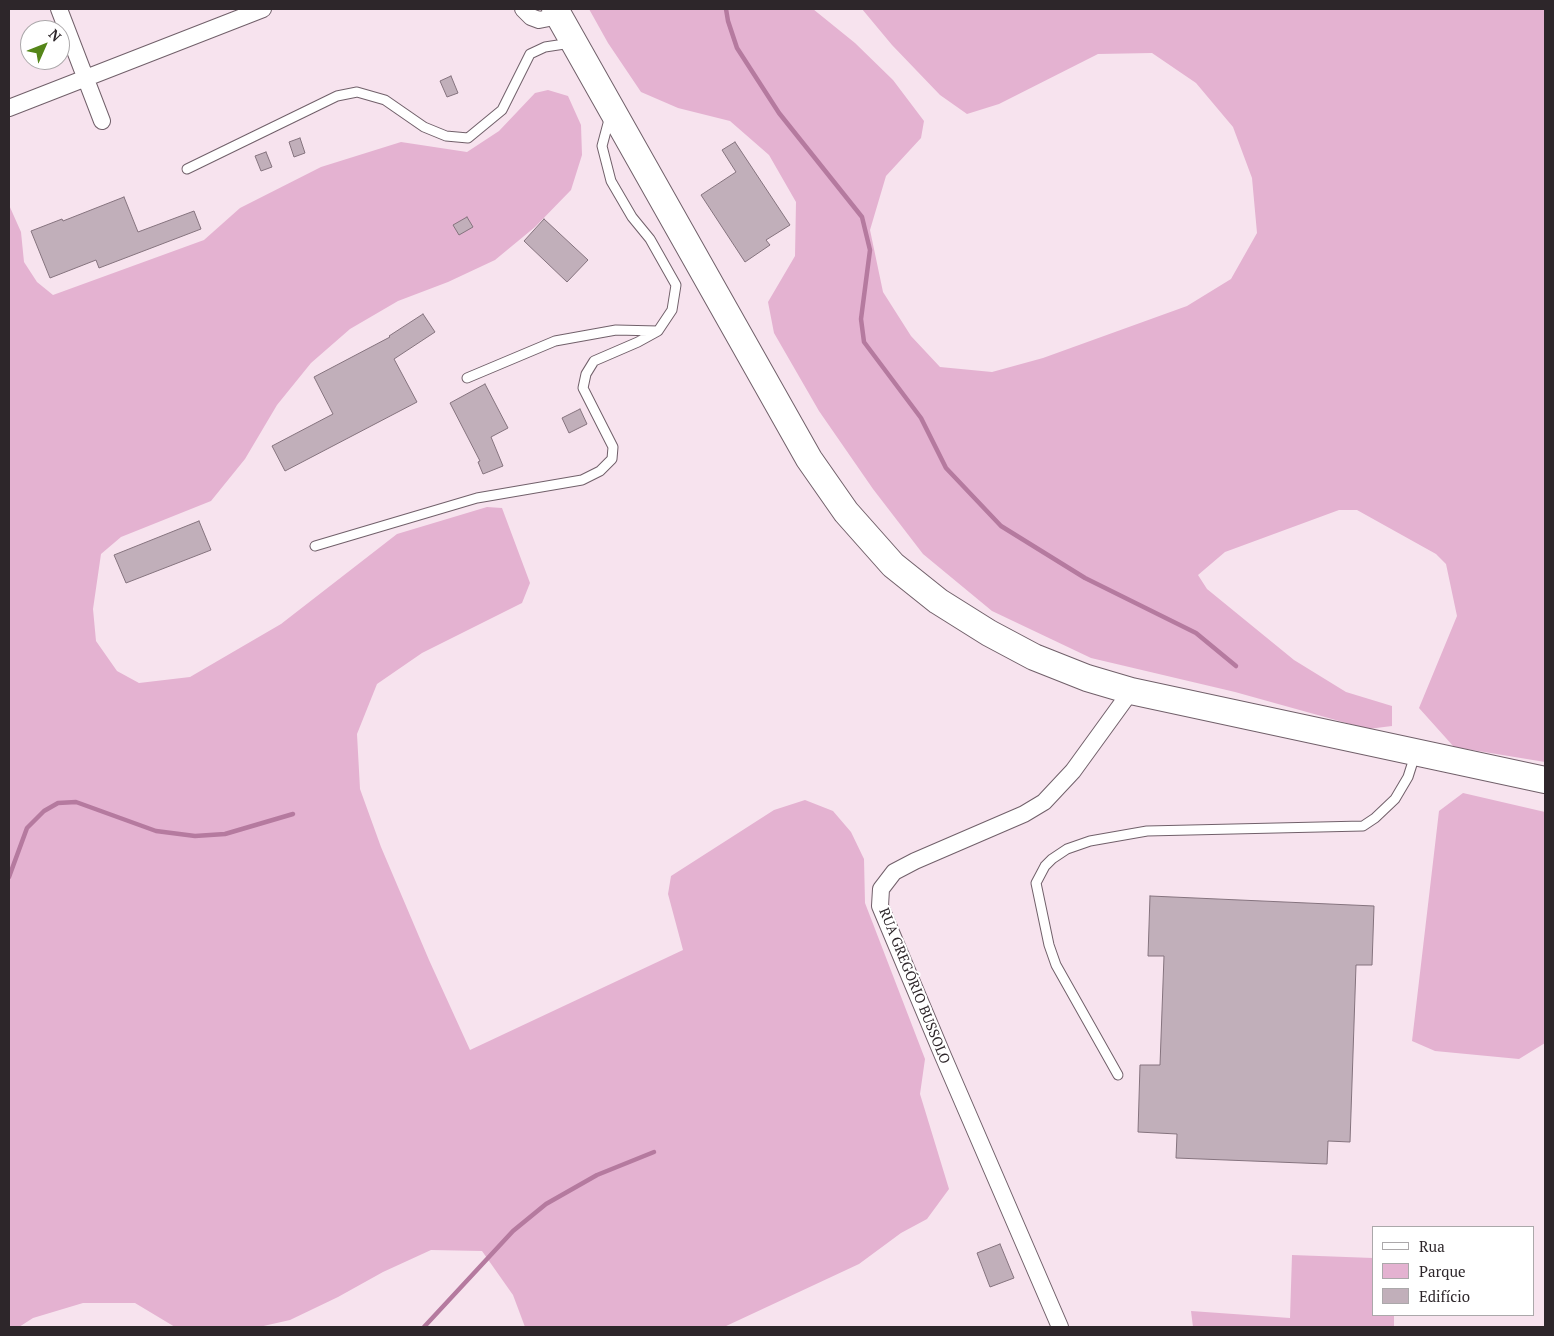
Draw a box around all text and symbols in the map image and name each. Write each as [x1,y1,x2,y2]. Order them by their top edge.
north arrow [20,20,70,70]
text: N [45,25,66,45]
street label: RUA GREGÓRIO BUSSOLO [875,906,953,1066]
legend [1372,1226,1534,1316]
text: Rua [1419,1236,1445,1256]
text: Parque [1419,1261,1466,1281]
text: Edifício [1419,1286,1470,1306]

